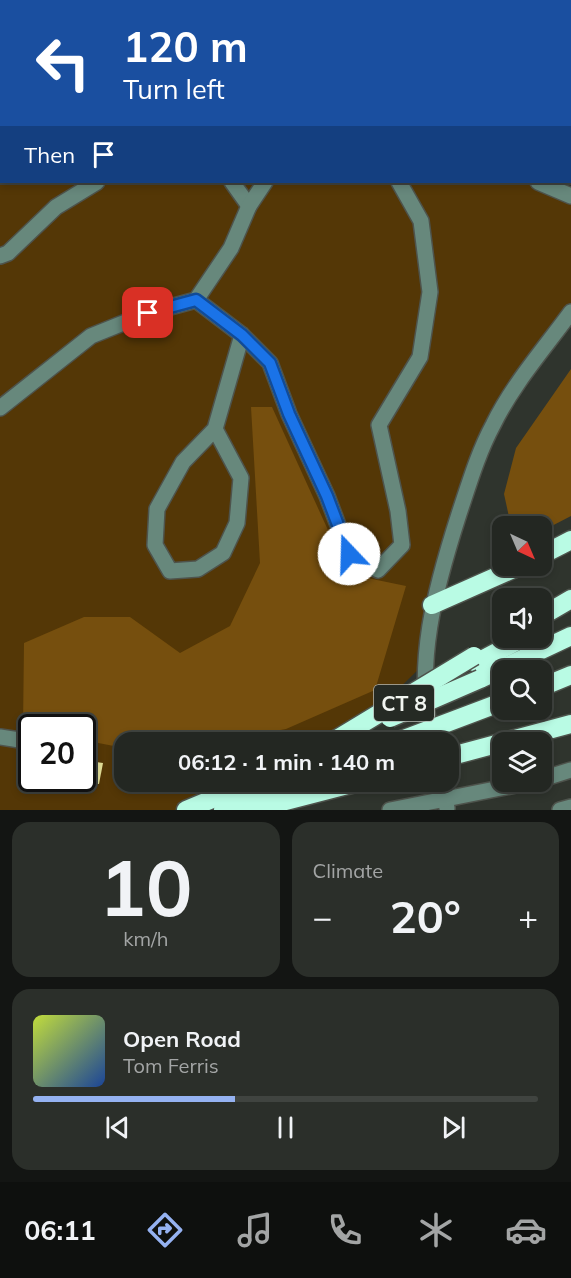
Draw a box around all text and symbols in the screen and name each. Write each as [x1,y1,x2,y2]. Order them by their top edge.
text: 120 m [123,20,248,73]
icon: left [24,24,102,102]
text: Turn left [123,72,225,106]
icon: arrive [87,138,120,171]
text: Then [24,141,75,169]
pin [122,287,173,338]
icon: arrive [131,296,164,329]
north arrow [492,516,552,576]
map controls [492,516,552,792]
position arrow [317,522,381,586]
button: sound [492,588,552,648]
button: search [492,660,552,720]
road number: CT 8 [374,685,434,721]
speed limit sign: 20 [18,714,96,792]
button: layers [492,732,552,792]
text: 06:12 · 1 min · 140 m [178,748,395,776]
text: 10 [99,838,193,936]
text: Climate [313,858,383,883]
text: 20° [390,888,461,944]
text: − [313,896,332,937]
text: + [518,896,538,937]
text: km/h [123,926,168,951]
text: Open Road [123,1025,241,1053]
text: Tom Ferris [123,1053,219,1078]
icon: previous [101,1111,134,1144]
icon: pause [269,1111,302,1144]
icon: next [437,1111,470,1144]
icon: directions [144,1209,186,1251]
icon: music [234,1209,276,1251]
icon: phone [324,1209,366,1251]
icon: climate [415,1209,457,1251]
icon: car [505,1209,547,1251]
text: 06:11 [24,1213,96,1247]

